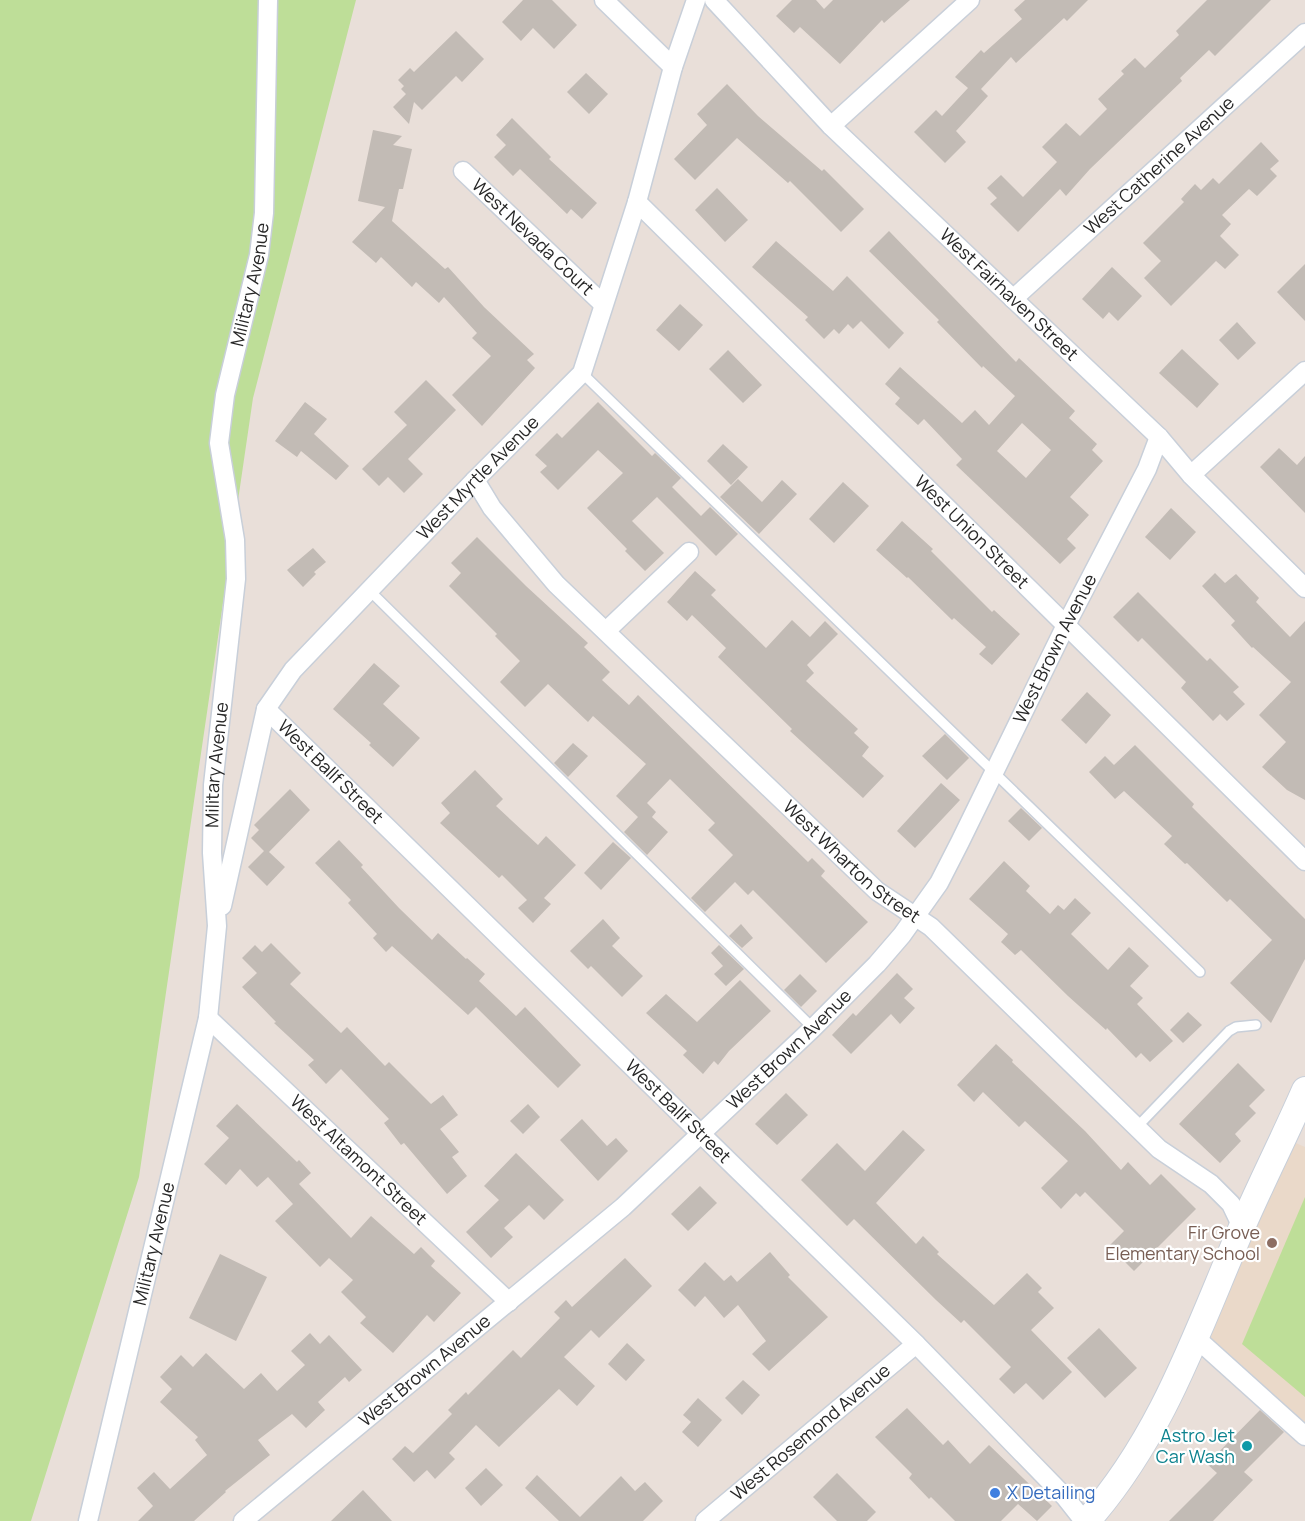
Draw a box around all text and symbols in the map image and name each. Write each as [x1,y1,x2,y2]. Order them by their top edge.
street label: West Catherine Avenue [1079,90,1239,239]
street label: West Nevada Court [467,173,600,300]
street label: Military Avenue [224,221,274,349]
street label: West Fairhaven Street [935,222,1084,365]
street label: West Myrtle Avenue [411,410,544,545]
street label: West Union Street [910,469,1035,593]
street label: West Brown Avenue [1007,569,1102,727]
street label: Military Avenue [199,701,233,828]
street label: West Ballf Street [273,714,389,828]
street label: West Wharton Street [778,795,925,928]
street label: West Brown Avenue [721,983,856,1114]
street label: West Ballf Street [621,1054,737,1168]
street label: West Altamont Street [286,1089,433,1230]
street label: Military Avenue [127,1179,179,1308]
place label: Fir Grove Elementary School [1105,1220,1260,1265]
marker: Fir Grove Elementary School [1265,1236,1279,1250]
street label: West Brown Avenue [353,1308,495,1431]
street label: West Rosemond Avenue [725,1358,895,1505]
place label: Astro Jet Car Wash [1156,1423,1235,1468]
marker: Astro Jet Car Wash [1240,1439,1254,1453]
place label: X Detailing [1007,1480,1095,1504]
marker: X Detailing [988,1486,1002,1500]

